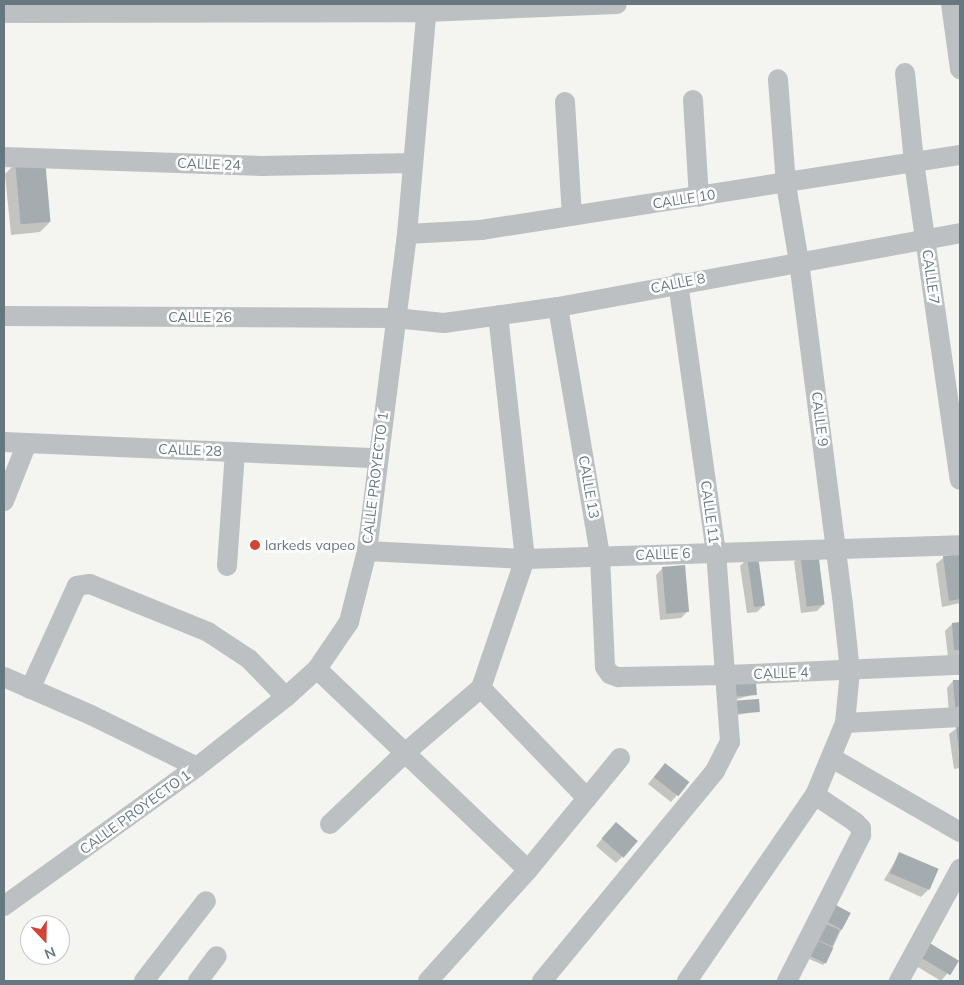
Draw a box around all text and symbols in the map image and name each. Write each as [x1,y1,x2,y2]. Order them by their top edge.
street label: CALLE 24 [177,154,241,174]
street label: CALLE 10 [651,186,717,212]
street label: CALLE 7 [919,249,943,305]
street label: CALLE 8 [649,269,707,297]
street label: CALLE 26 [168,309,232,325]
street label: CALLE 9 [808,391,832,447]
street label: CALLE PROYECTO 1 [359,411,391,545]
street label: CALLE 28 [158,440,222,460]
street label: CALLE 13 [575,454,603,520]
street label: CALLE 11 [697,479,723,545]
place label: larkeds vapeo [265,537,355,553]
marker: larkeds vapeo [249,539,261,551]
street label: CALLE 6 [635,545,691,563]
street label: CALLE 4 [753,664,809,682]
street label: CALLE PROYECTO 1 [76,766,194,858]
north arrow [20,915,70,965]
text: N [42,943,58,963]

